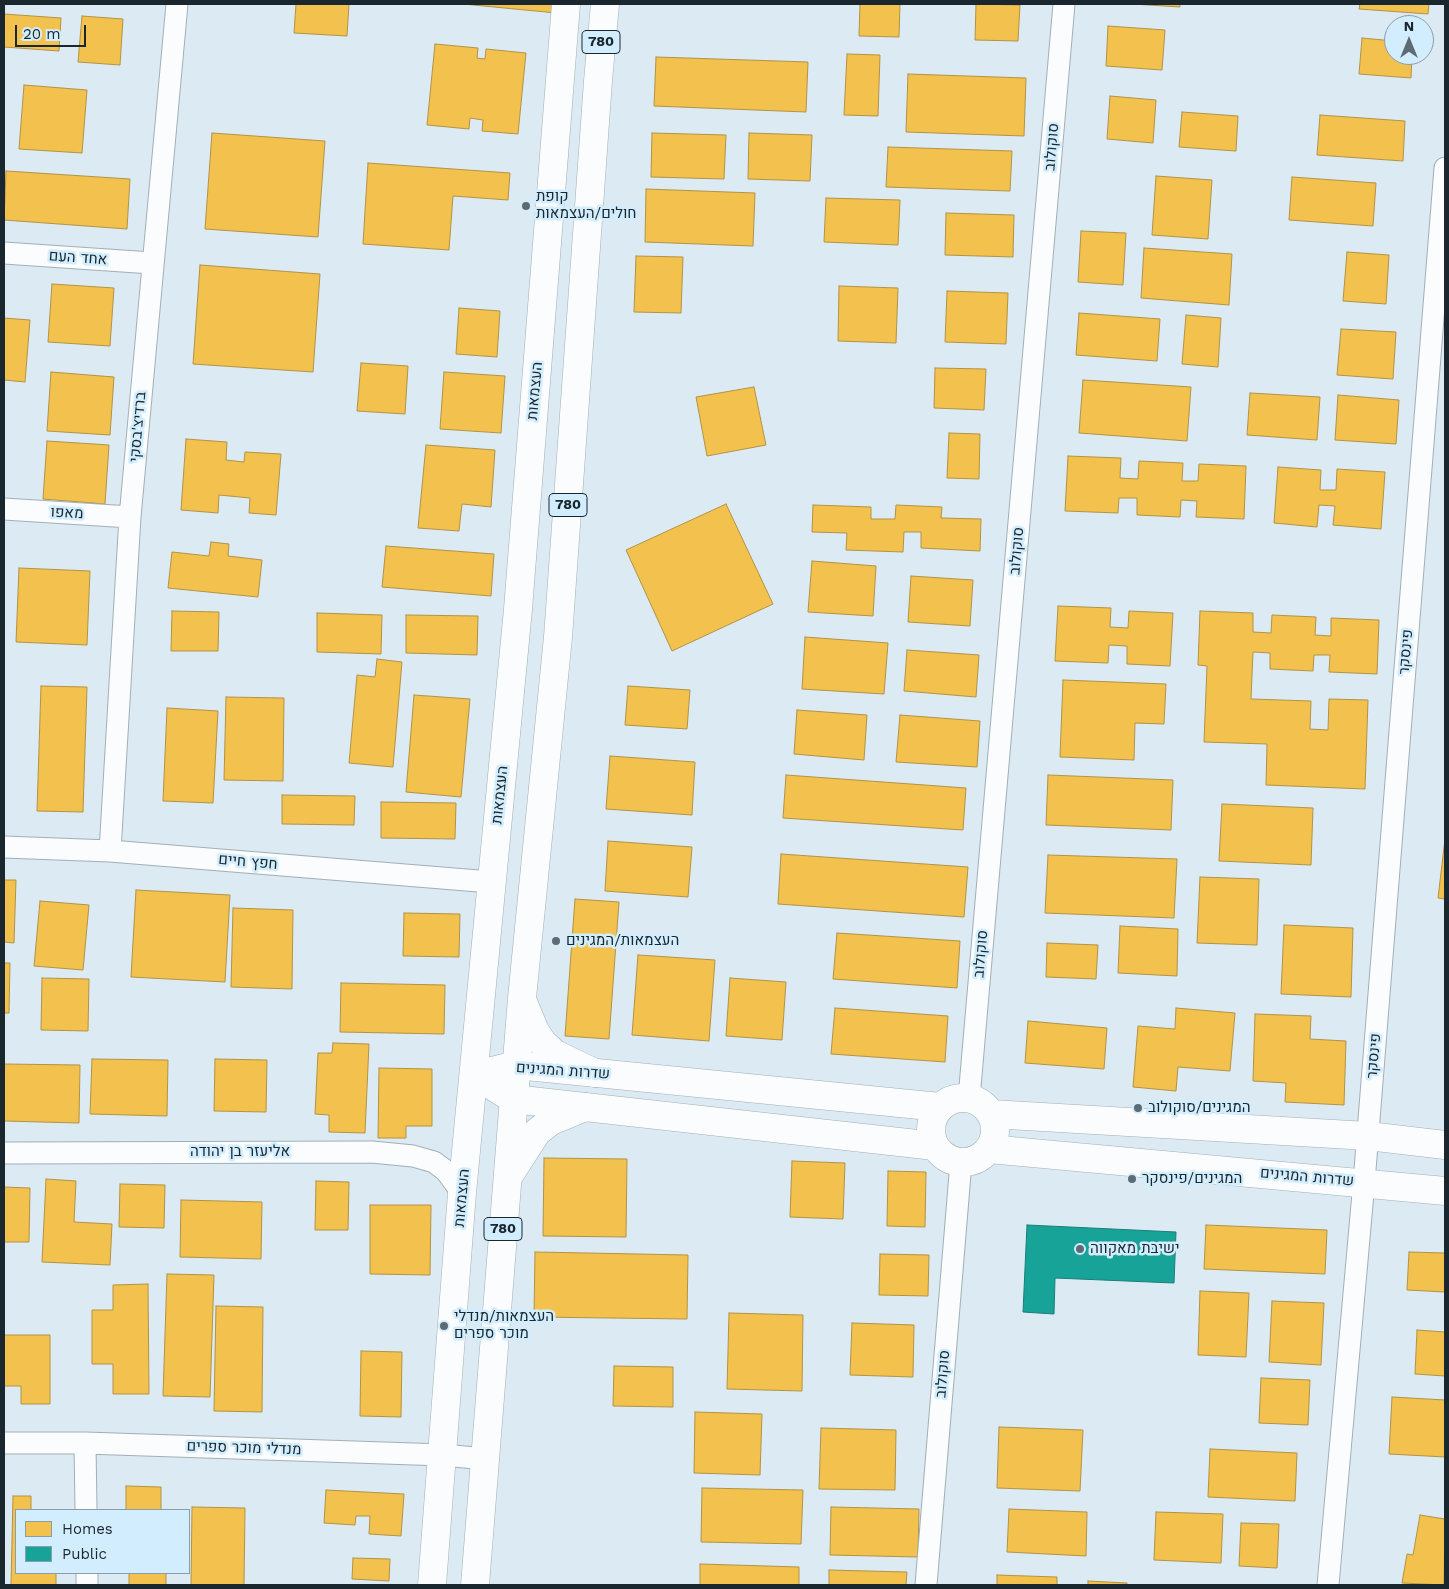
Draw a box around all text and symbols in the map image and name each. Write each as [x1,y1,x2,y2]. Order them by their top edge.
scale bar [18,15,89,47]
north arrow [1384,15,1434,65]
text: N [1404,18,1414,34]
text: 20 m [23,25,61,43]
road number: 780 [582,31,620,54]
street label: סוקולוב [1041,122,1063,172]
place label: קופת חולים/העצמאות [536,188,636,223]
marker: קופת חולים/העצמאות [520,200,532,212]
street label: אחד העם [48,247,108,269]
street label: העצמאות [523,361,547,421]
street label: ברדיצ'בסקי [126,391,150,463]
road number: 780 [549,494,587,516]
street label: מאפו [50,503,84,523]
street label: סוקולוב [1006,526,1028,576]
street label: פינסקר [1395,628,1417,676]
street label: העצמאות [488,765,512,825]
street label: חפץ חיים [218,850,278,874]
street label: סוקולוב [970,929,992,979]
place label: העצמאות/המגינים [566,932,679,950]
marker: העצמאות/המגינים [550,935,562,947]
street label: פינסקר [1363,1032,1385,1080]
street label: שדרות המגינים [515,1059,611,1083]
place label: המגינים/סוקולוב [1148,1099,1250,1117]
marker: המגינים/סוקולוב [1132,1102,1144,1114]
street label: אליעזר בן יהודה [190,1143,290,1161]
street label: שדרות המגינים [1259,1164,1355,1190]
street label: העצמאות [450,1168,474,1228]
place label: המגינים/פינסקר [1142,1170,1242,1188]
marker: המגינים/פינסקר [1126,1173,1138,1185]
road number: 780 [484,1218,522,1240]
place label: ישיבת מאקווה [1090,1240,1179,1258]
marker: ישיבת מאקווה [1074,1243,1086,1255]
place label: העצמאות/מנדלי מוכר ספרים [454,1308,554,1343]
marker: העצמאות/מנדלי מוכר ספרים [438,1320,450,1332]
street label: סוקולוב [932,1349,954,1399]
street label: מנדלי מוכר ספרים [186,1437,302,1459]
legend [15,1509,190,1574]
text: Homes [62,1520,113,1538]
text: Public [62,1545,107,1563]

